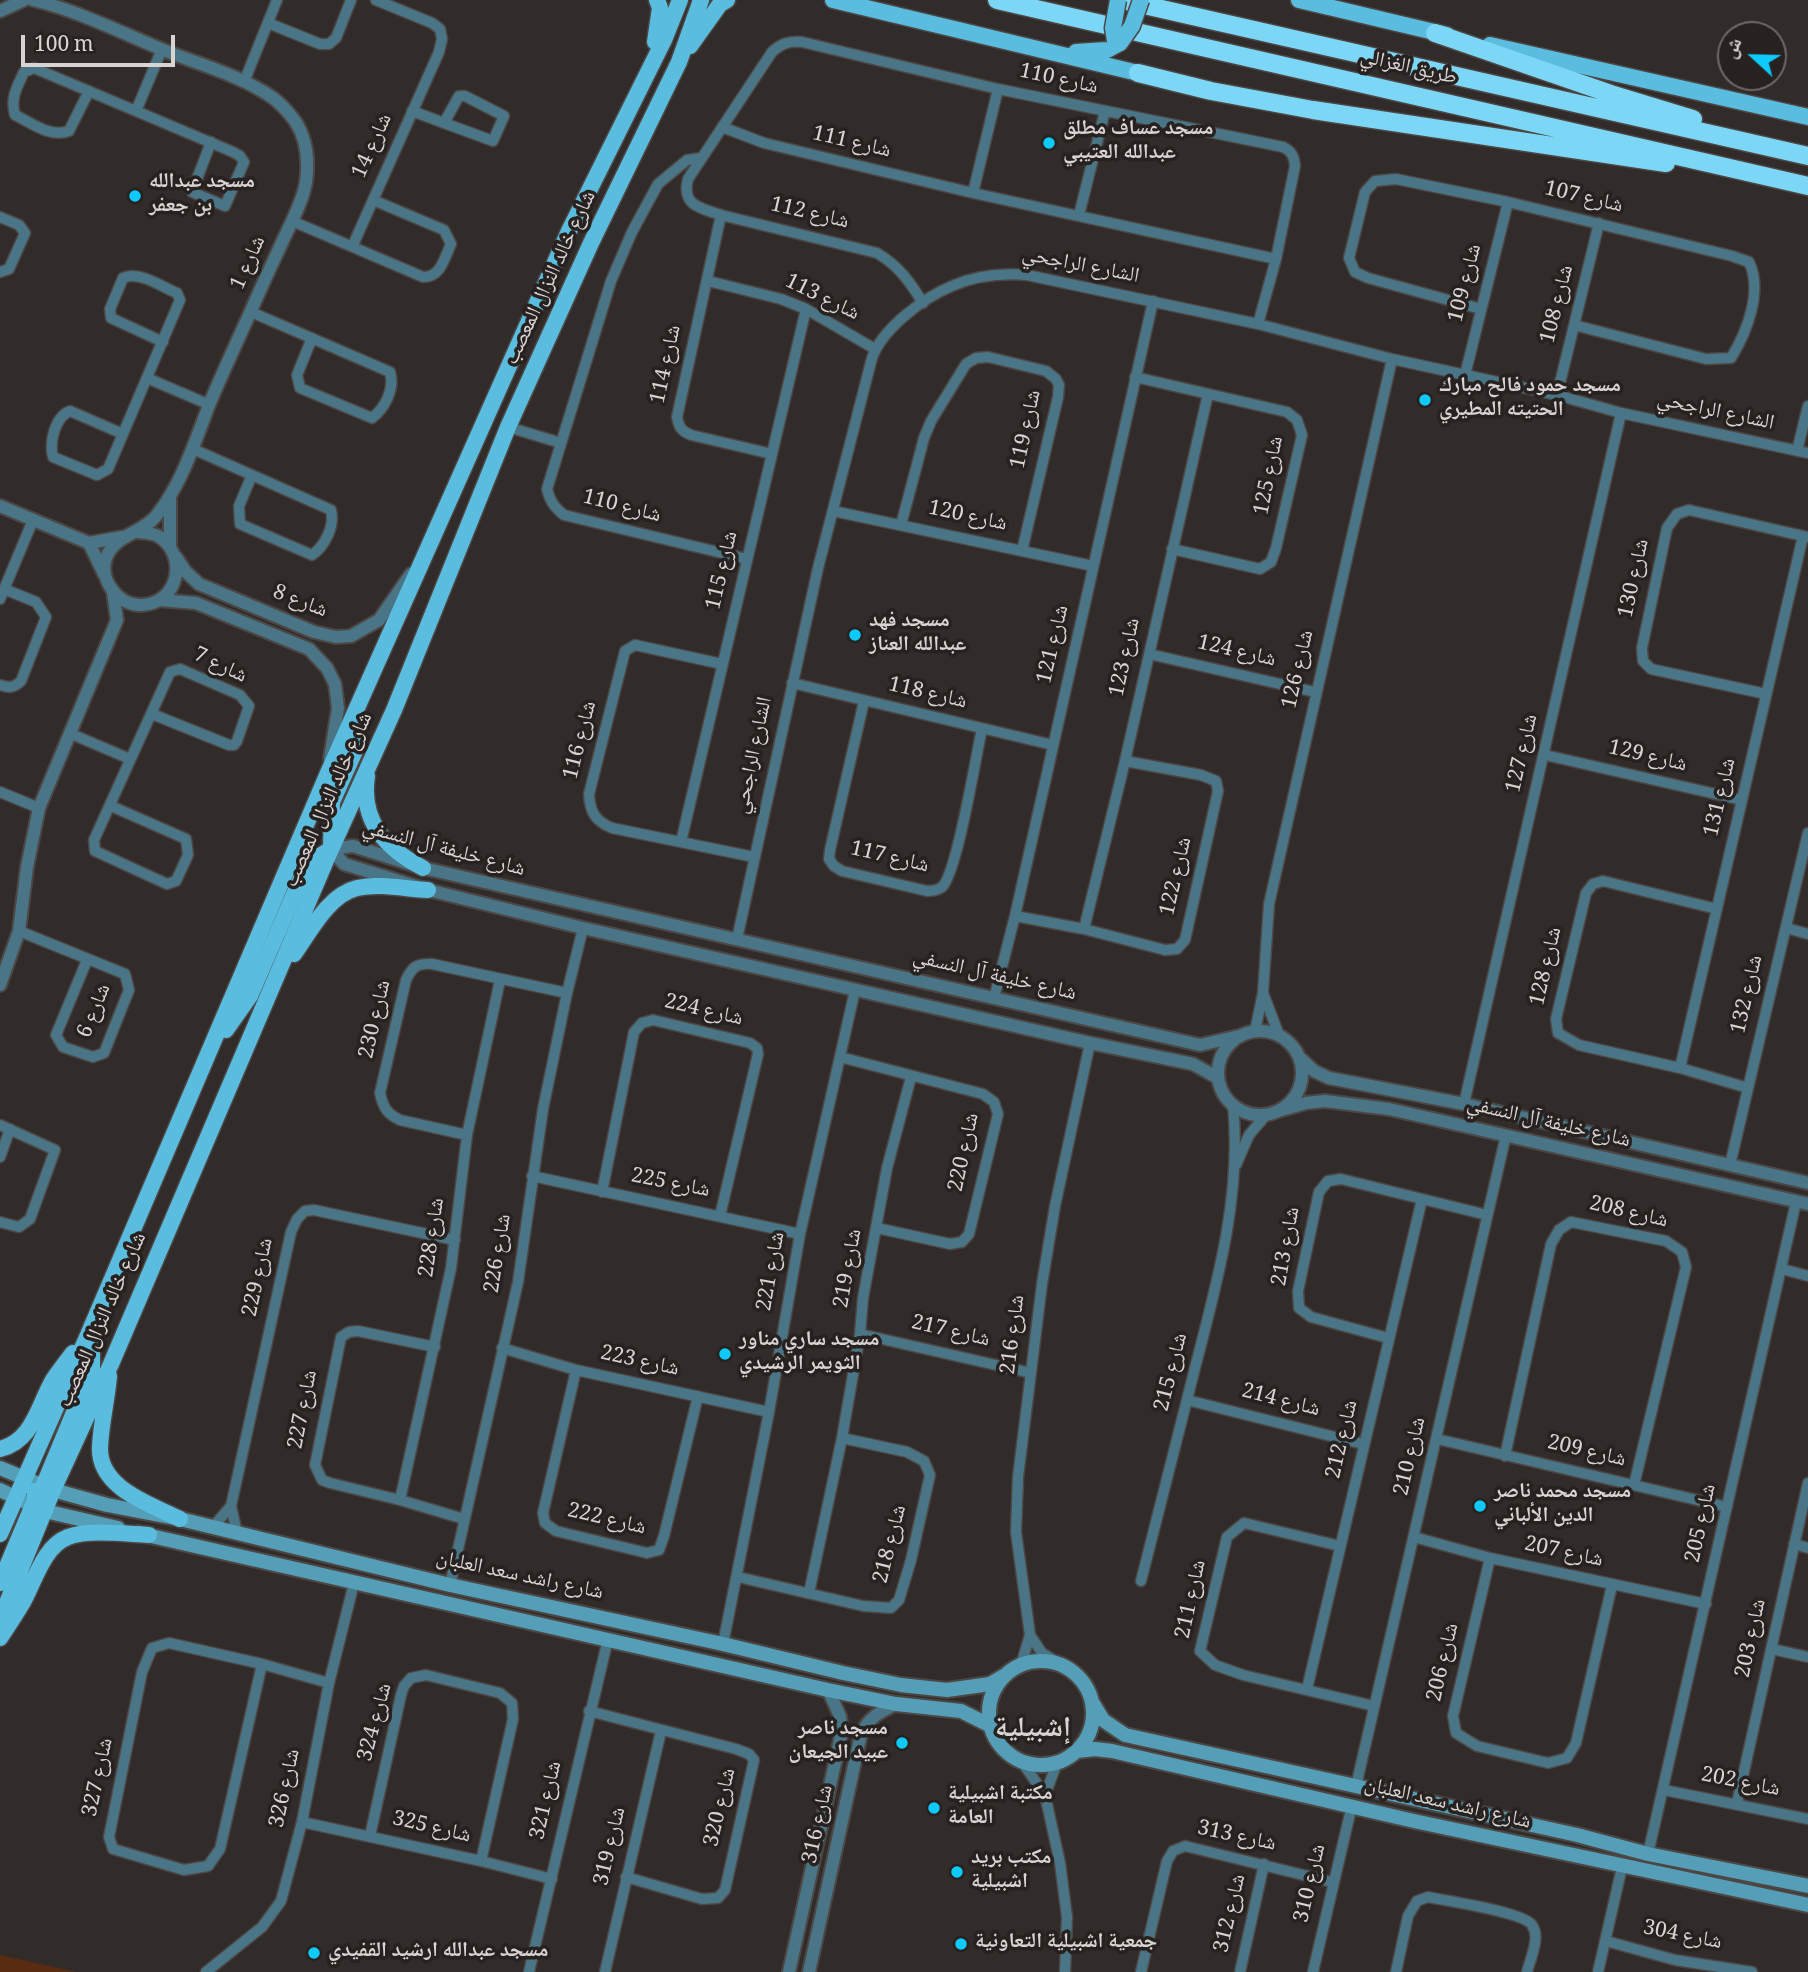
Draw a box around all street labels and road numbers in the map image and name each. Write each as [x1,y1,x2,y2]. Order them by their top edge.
street label: طريق الغزالي [1357,47,1459,93]
street label: شارع 110 [1016,61,1100,103]
street label: شارع 14 [350,111,400,183]
street label: شارع 111 [809,124,893,166]
street label: شارع 107 [1541,179,1625,221]
street label: شارع خالد النزال المعصب [502,188,604,370]
street label: شارع 112 [767,195,851,237]
street label: شارع 1 [228,233,274,295]
street label: شارع 109 [1446,242,1490,326]
street label: الشارع الراجحي [1019,244,1141,292]
street label: شارع 108 [1538,263,1582,347]
street label: شارع 113 [780,271,862,329]
street label: 114 شارع [648,323,690,407]
street label: شارع 119 [1008,388,1050,472]
street label: الشارع الراجحي [1654,389,1776,439]
street label: شارع 125 [1252,434,1292,518]
street label: شارع 110 [579,487,663,531]
street label: شارع 120 [925,498,1009,540]
street label: شارع 115 [704,529,746,613]
street label: شارع 130 [1616,537,1658,621]
street label: شارع 8 [268,582,330,626]
street label: شارع 121 [1035,603,1077,687]
street label: شارع 123 [1107,616,1149,700]
street label: شارع 126 [1280,628,1322,712]
street label: شارع 124 [1194,633,1278,675]
street label: شارع 7 [188,645,250,691]
street label: شارع 118 [885,675,969,717]
street label: الشارع الراجحي [731,695,781,817]
street label: شارع 116 [561,699,605,783]
street label: شارع خالد النزال المعصب [281,710,381,892]
street label: شارع 127 [1504,712,1546,796]
street label: شارع 129 [1605,738,1689,780]
street label: شارع 131 [1702,756,1744,840]
street label: شارع خليفة آل النسفي [359,817,527,885]
street label: شارع 122 [1158,835,1200,919]
street label: شارع 117 [847,839,931,881]
street label: شارع 128 [1528,925,1570,1009]
street label: شارع خليفة آل النسفي [910,947,1078,1009]
street label: شارع 132 [1729,953,1771,1037]
street label: شارع 230 [357,978,399,1062]
street label: شارع 6 [75,981,119,1043]
street label: شارع 224 [661,992,745,1034]
street label: شارع خليفة آل النسفي [1464,1094,1632,1156]
street label: شارع 220 [946,1111,988,1195]
street label: شارع 225 [628,1166,712,1206]
street label: شارع 208 [1586,1194,1670,1236]
street label: شارع 228 [417,1197,453,1279]
street label: شارع 213 [1270,1206,1308,1288]
street label: شارع 226 [482,1213,520,1295]
street label: شارع 219 [832,1228,870,1310]
street label: شارع خالد النزال المعصب [55,1230,155,1412]
street label: شارع 221 [755,1231,793,1313]
street label: شارع 229 [240,1236,282,1320]
street label: شارع 216 [999,1294,1033,1376]
street label: شارع 217 [908,1313,992,1355]
street label: شارع 215 [1152,1331,1196,1415]
street label: شارع 223 [597,1343,681,1385]
street label: شارع 227 [286,1368,326,1452]
street label: شارع 214 [1238,1381,1322,1425]
street label: شارع 212 [1324,1398,1366,1482]
street label: شارع 210 [1392,1415,1434,1499]
street label: شارع 209 [1544,1433,1628,1475]
street label: شارع 205 [1683,1482,1725,1566]
street label: شارع 222 [564,1501,648,1543]
street label: شارع 218 [871,1503,915,1587]
street label: شارع 207 [1521,1534,1605,1576]
street label: شارع راشد سعد العلبان [433,1548,605,1608]
street label: شارع 211 [1173,1558,1215,1642]
street label: شارع 203 [1733,1597,1775,1681]
street label: شارع 206 [1425,1621,1467,1705]
street label: شارع 324 [356,1681,400,1765]
street label: شارع 327 [80,1736,122,1820]
street label: شارع 326 [267,1747,309,1831]
street label: شارع 321 [528,1759,570,1843]
street label: شارع 202 [1698,1765,1782,1805]
street label: شارع 320 [702,1766,744,1850]
street label: شارع راشد سعد العلبان [1361,1775,1533,1837]
street label: شارع 316 [800,1783,842,1867]
street label: شارع 319 [592,1805,634,1889]
street label: شارع 325 [389,1809,473,1851]
street label: شارع 313 [1194,1818,1278,1860]
street label: شارع 310 [1292,1842,1334,1926]
street label: شارع 312 [1212,1872,1254,1956]
street label: شارع 304 [1640,1918,1724,1958]

